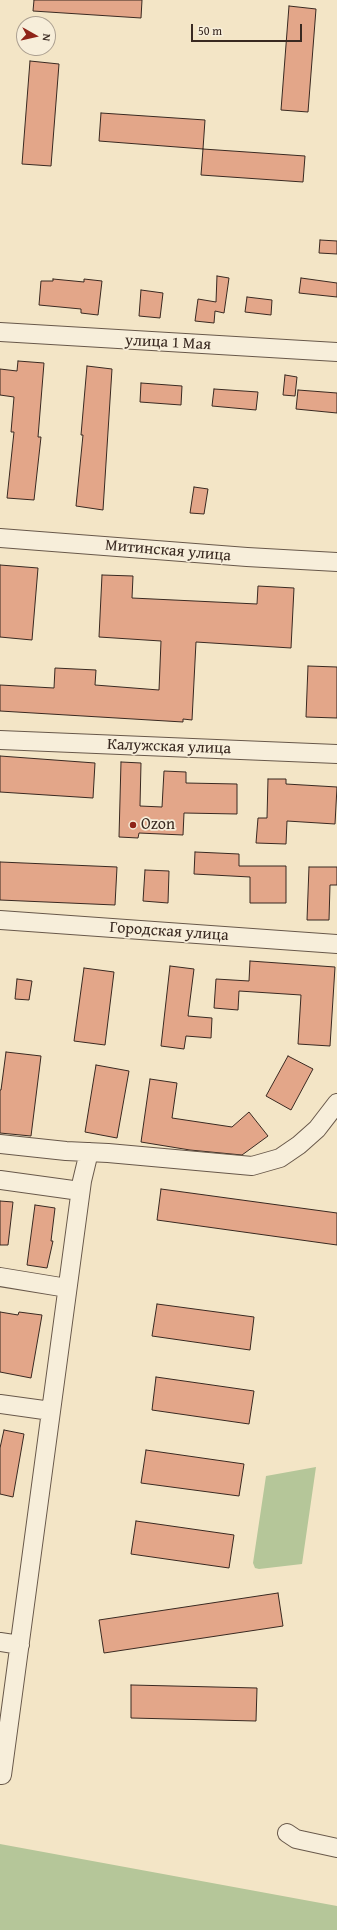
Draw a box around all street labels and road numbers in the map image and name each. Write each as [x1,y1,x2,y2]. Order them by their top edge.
street label: улица 1 Мая [124,331,212,355]
street label: Митинская улица [104,536,232,566]
street label: Калужская улица [107,735,231,759]
street label: Городская улица [109,918,229,946]

